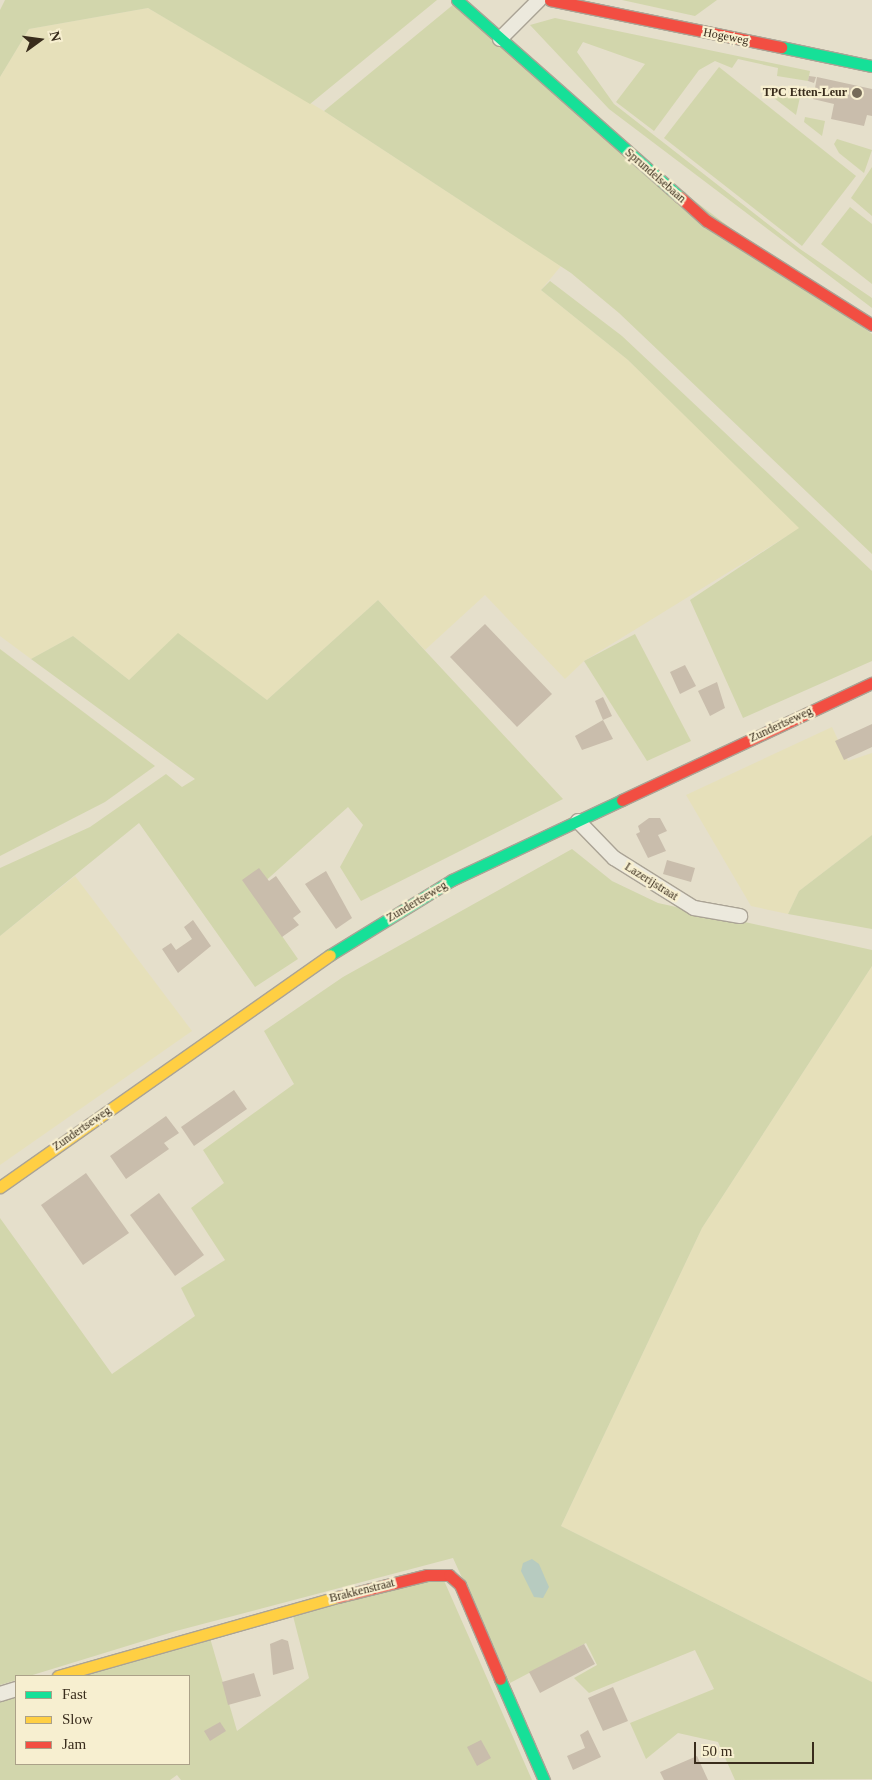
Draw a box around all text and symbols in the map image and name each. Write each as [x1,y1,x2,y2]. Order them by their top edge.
north arrow [15,15,65,65]
street label: Hogeweg [702,26,750,48]
text: N [47,30,64,43]
place label: TPC Etten-Leur [763,86,847,100]
marker: TPC Etten-Leur [851,87,863,99]
street label: Sprundelsebaan [622,146,688,206]
street label: Zundertseweg [747,704,815,746]
street label: Lazerijstraat [622,860,680,904]
street label: Zundertseweg [384,878,450,926]
street label: Zundertseweg [50,1104,114,1154]
street label: Brakkenstraat [328,1576,396,1606]
legend [15,1675,190,1765]
text: Fast [62,1686,87,1702]
text: Slow [62,1711,93,1727]
scale bar [697,1732,817,1764]
text: Jam [62,1736,86,1752]
text: 50 m [702,1743,732,1759]

